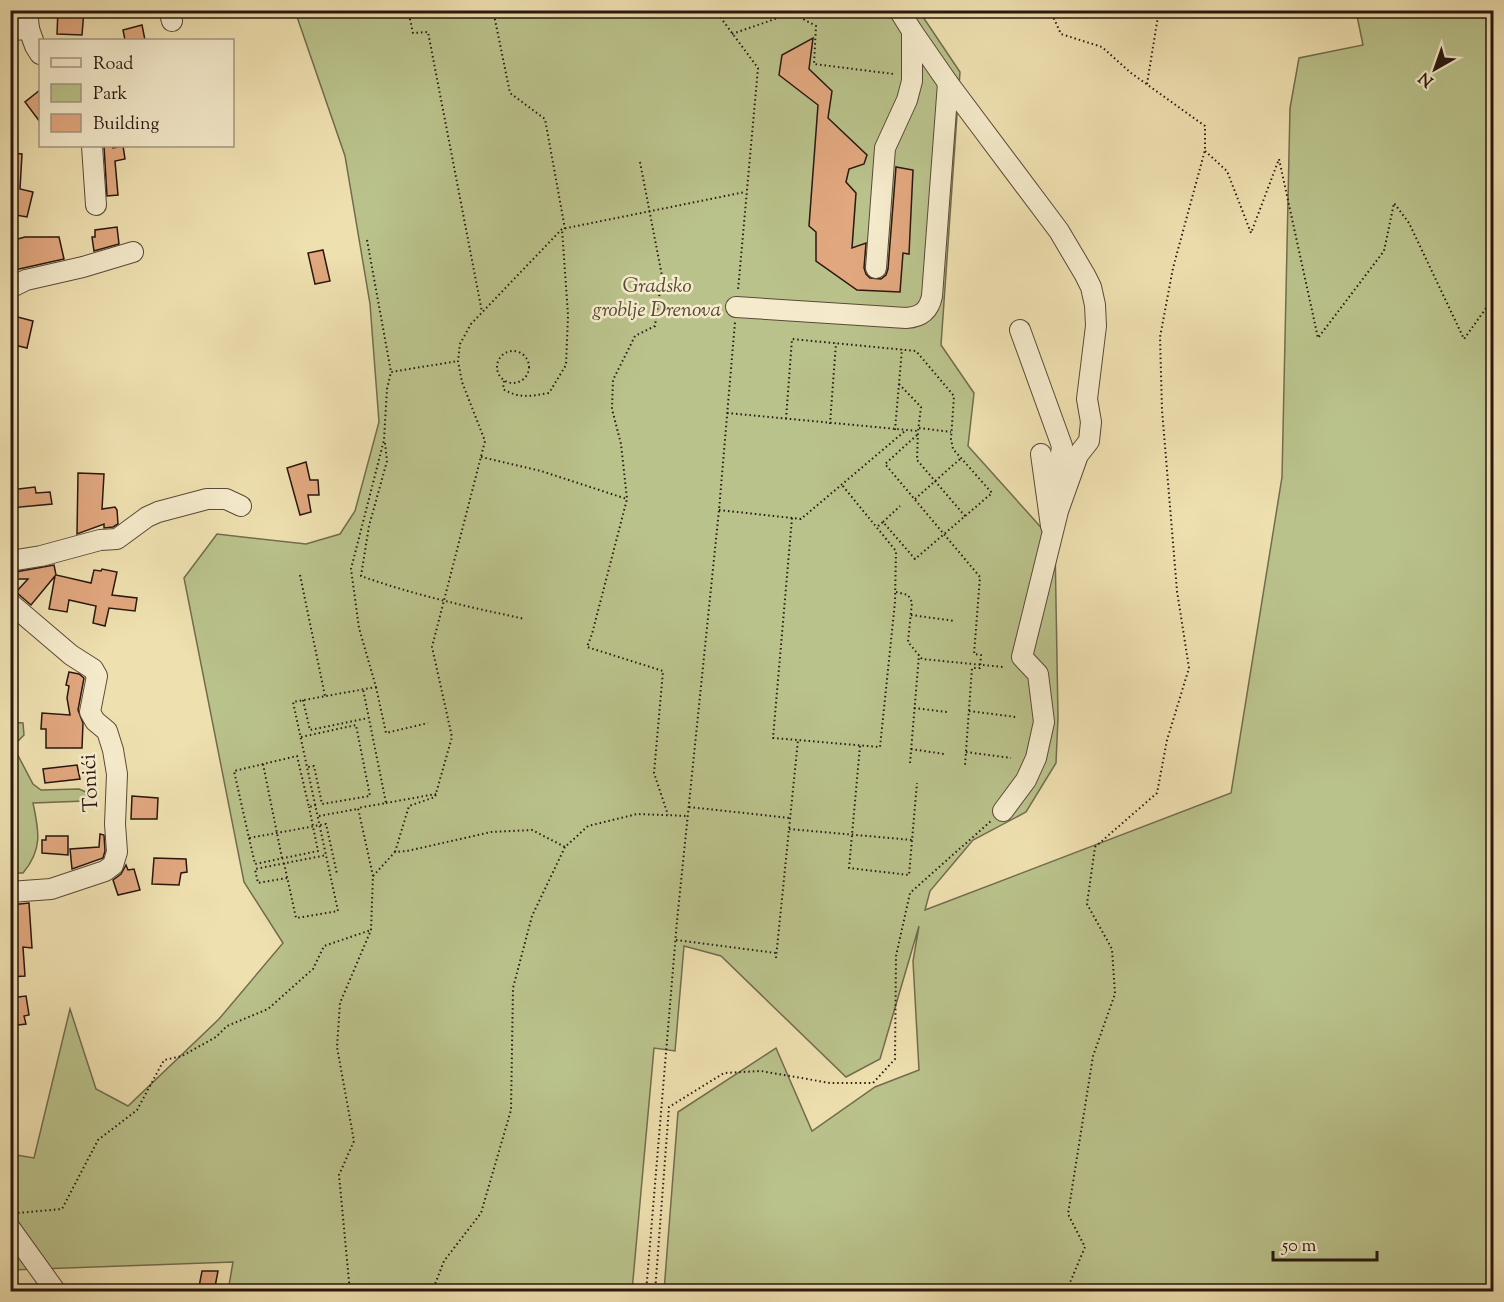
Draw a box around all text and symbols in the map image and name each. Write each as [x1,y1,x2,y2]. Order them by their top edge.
legend [39,39,234,147]
north arrow [1405,39,1465,99]
text: Road [93,52,133,78]
text: N [1415,66,1439,91]
text: Park [93,82,128,108]
text: Building [93,112,159,138]
park label: Gradsko groblje Drenova [592,272,721,326]
street label: Tonići [74,753,107,813]
scale bar [1273,1224,1376,1262]
text: 50 m [1281,1234,1317,1260]

